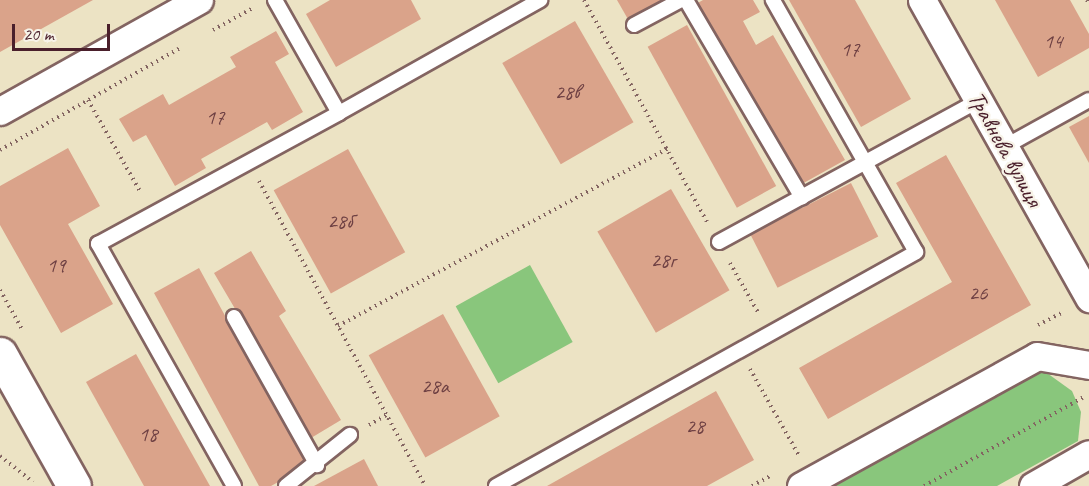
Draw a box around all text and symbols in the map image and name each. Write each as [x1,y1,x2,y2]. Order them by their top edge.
scale bar [15,12,112,50]
text: 20 m [23,23,54,45]
house number: 14 [1044,28,1062,54]
house number: 17 [841,36,859,62]
house number: 28в [554,79,580,105]
street label: Травнева вулиця [962,86,1048,212]
house number: 17 [206,104,224,130]
house number: 28б [327,208,353,234]
house number: 28г [651,247,675,273]
house number: 19 [47,252,65,278]
house number: 26 [969,280,987,306]
house number: 28а [421,373,449,399]
house number: 28 [686,413,704,439]
house number: 18 [139,421,157,447]

